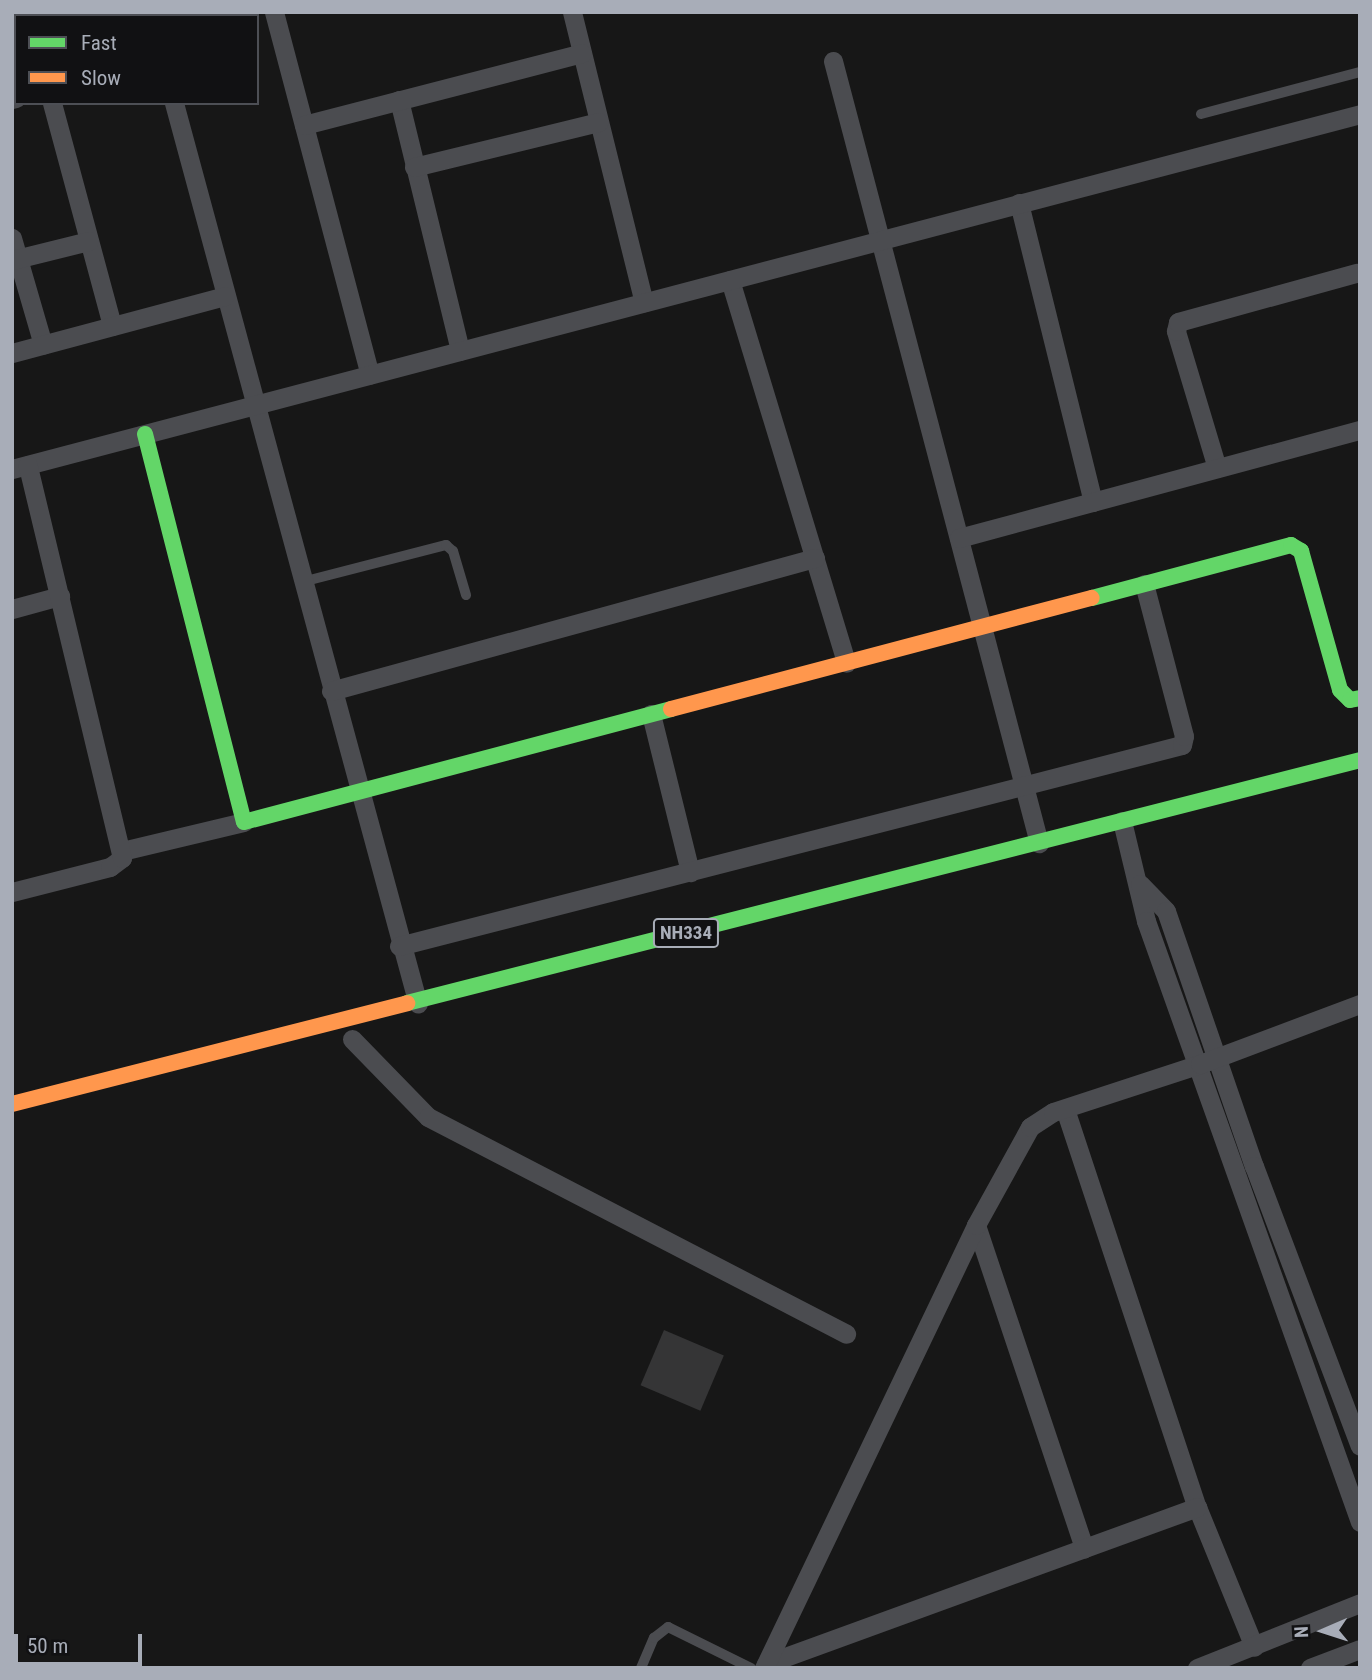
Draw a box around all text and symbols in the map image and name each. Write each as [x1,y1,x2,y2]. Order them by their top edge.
legend [14,14,259,105]
text: Fast [81,31,117,55]
text: Slow [81,66,121,90]
road number: NH334 [653,917,719,948]
north arrow [1288,1596,1358,1666]
scale bar [18,1620,145,1664]
text: N [1290,1626,1313,1639]
text: 50 m [27,1634,68,1658]

